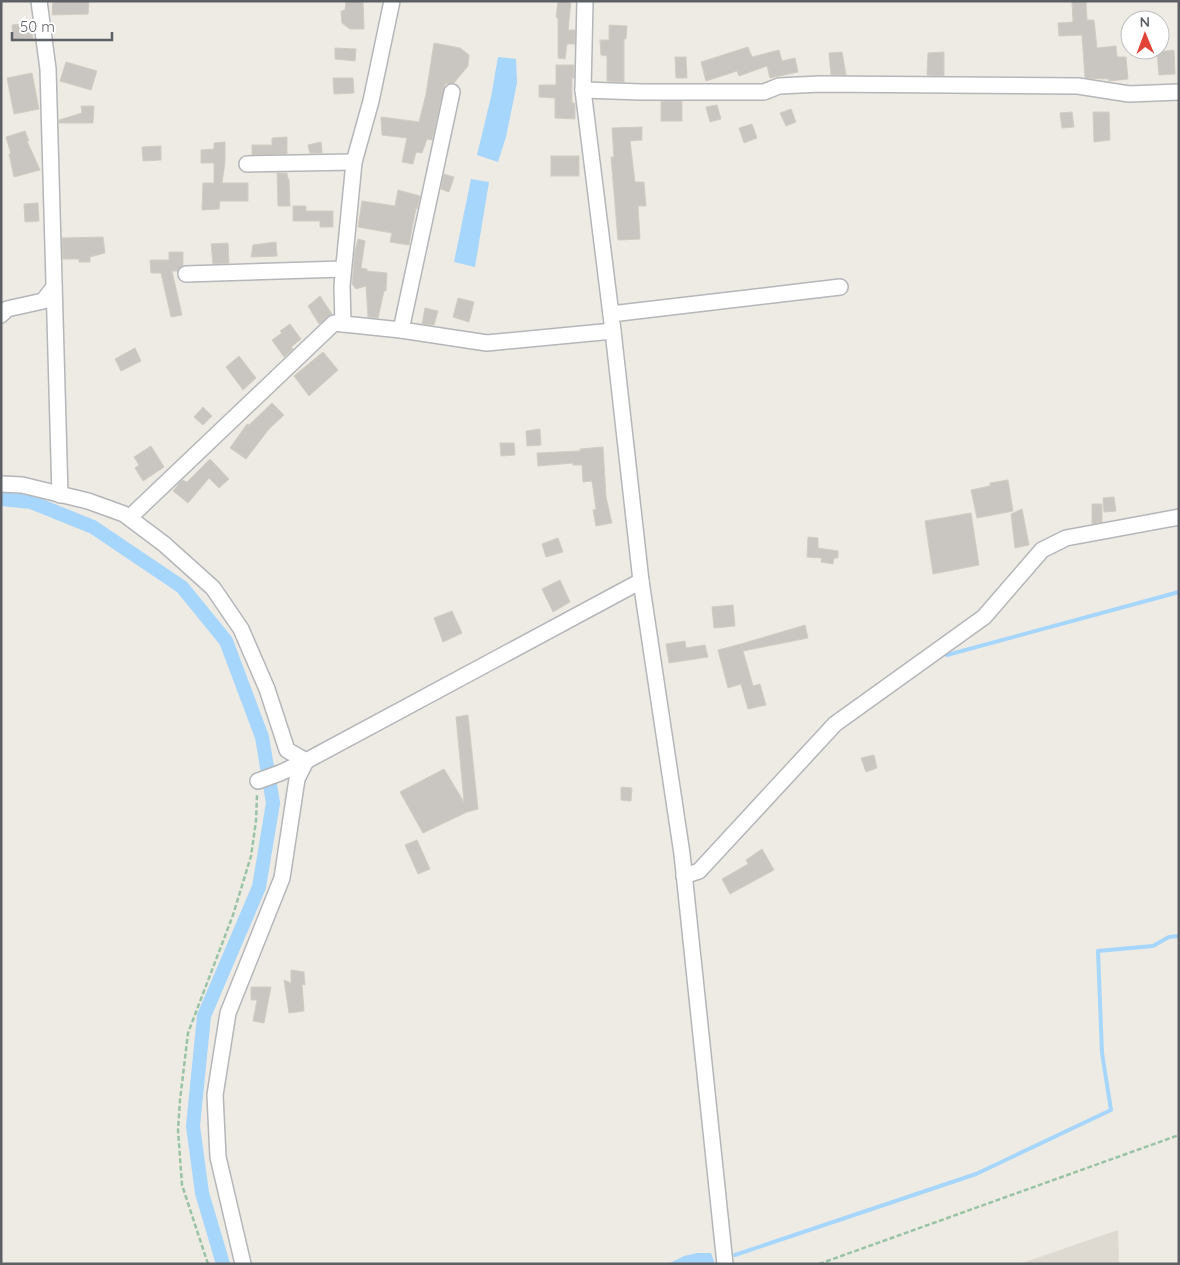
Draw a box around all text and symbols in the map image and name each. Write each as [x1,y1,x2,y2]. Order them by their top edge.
scale bar [12,10,112,42]
north arrow [1120,10,1170,60]
text: N [1139,13,1150,31]
text: 50 m [20,17,55,36]

